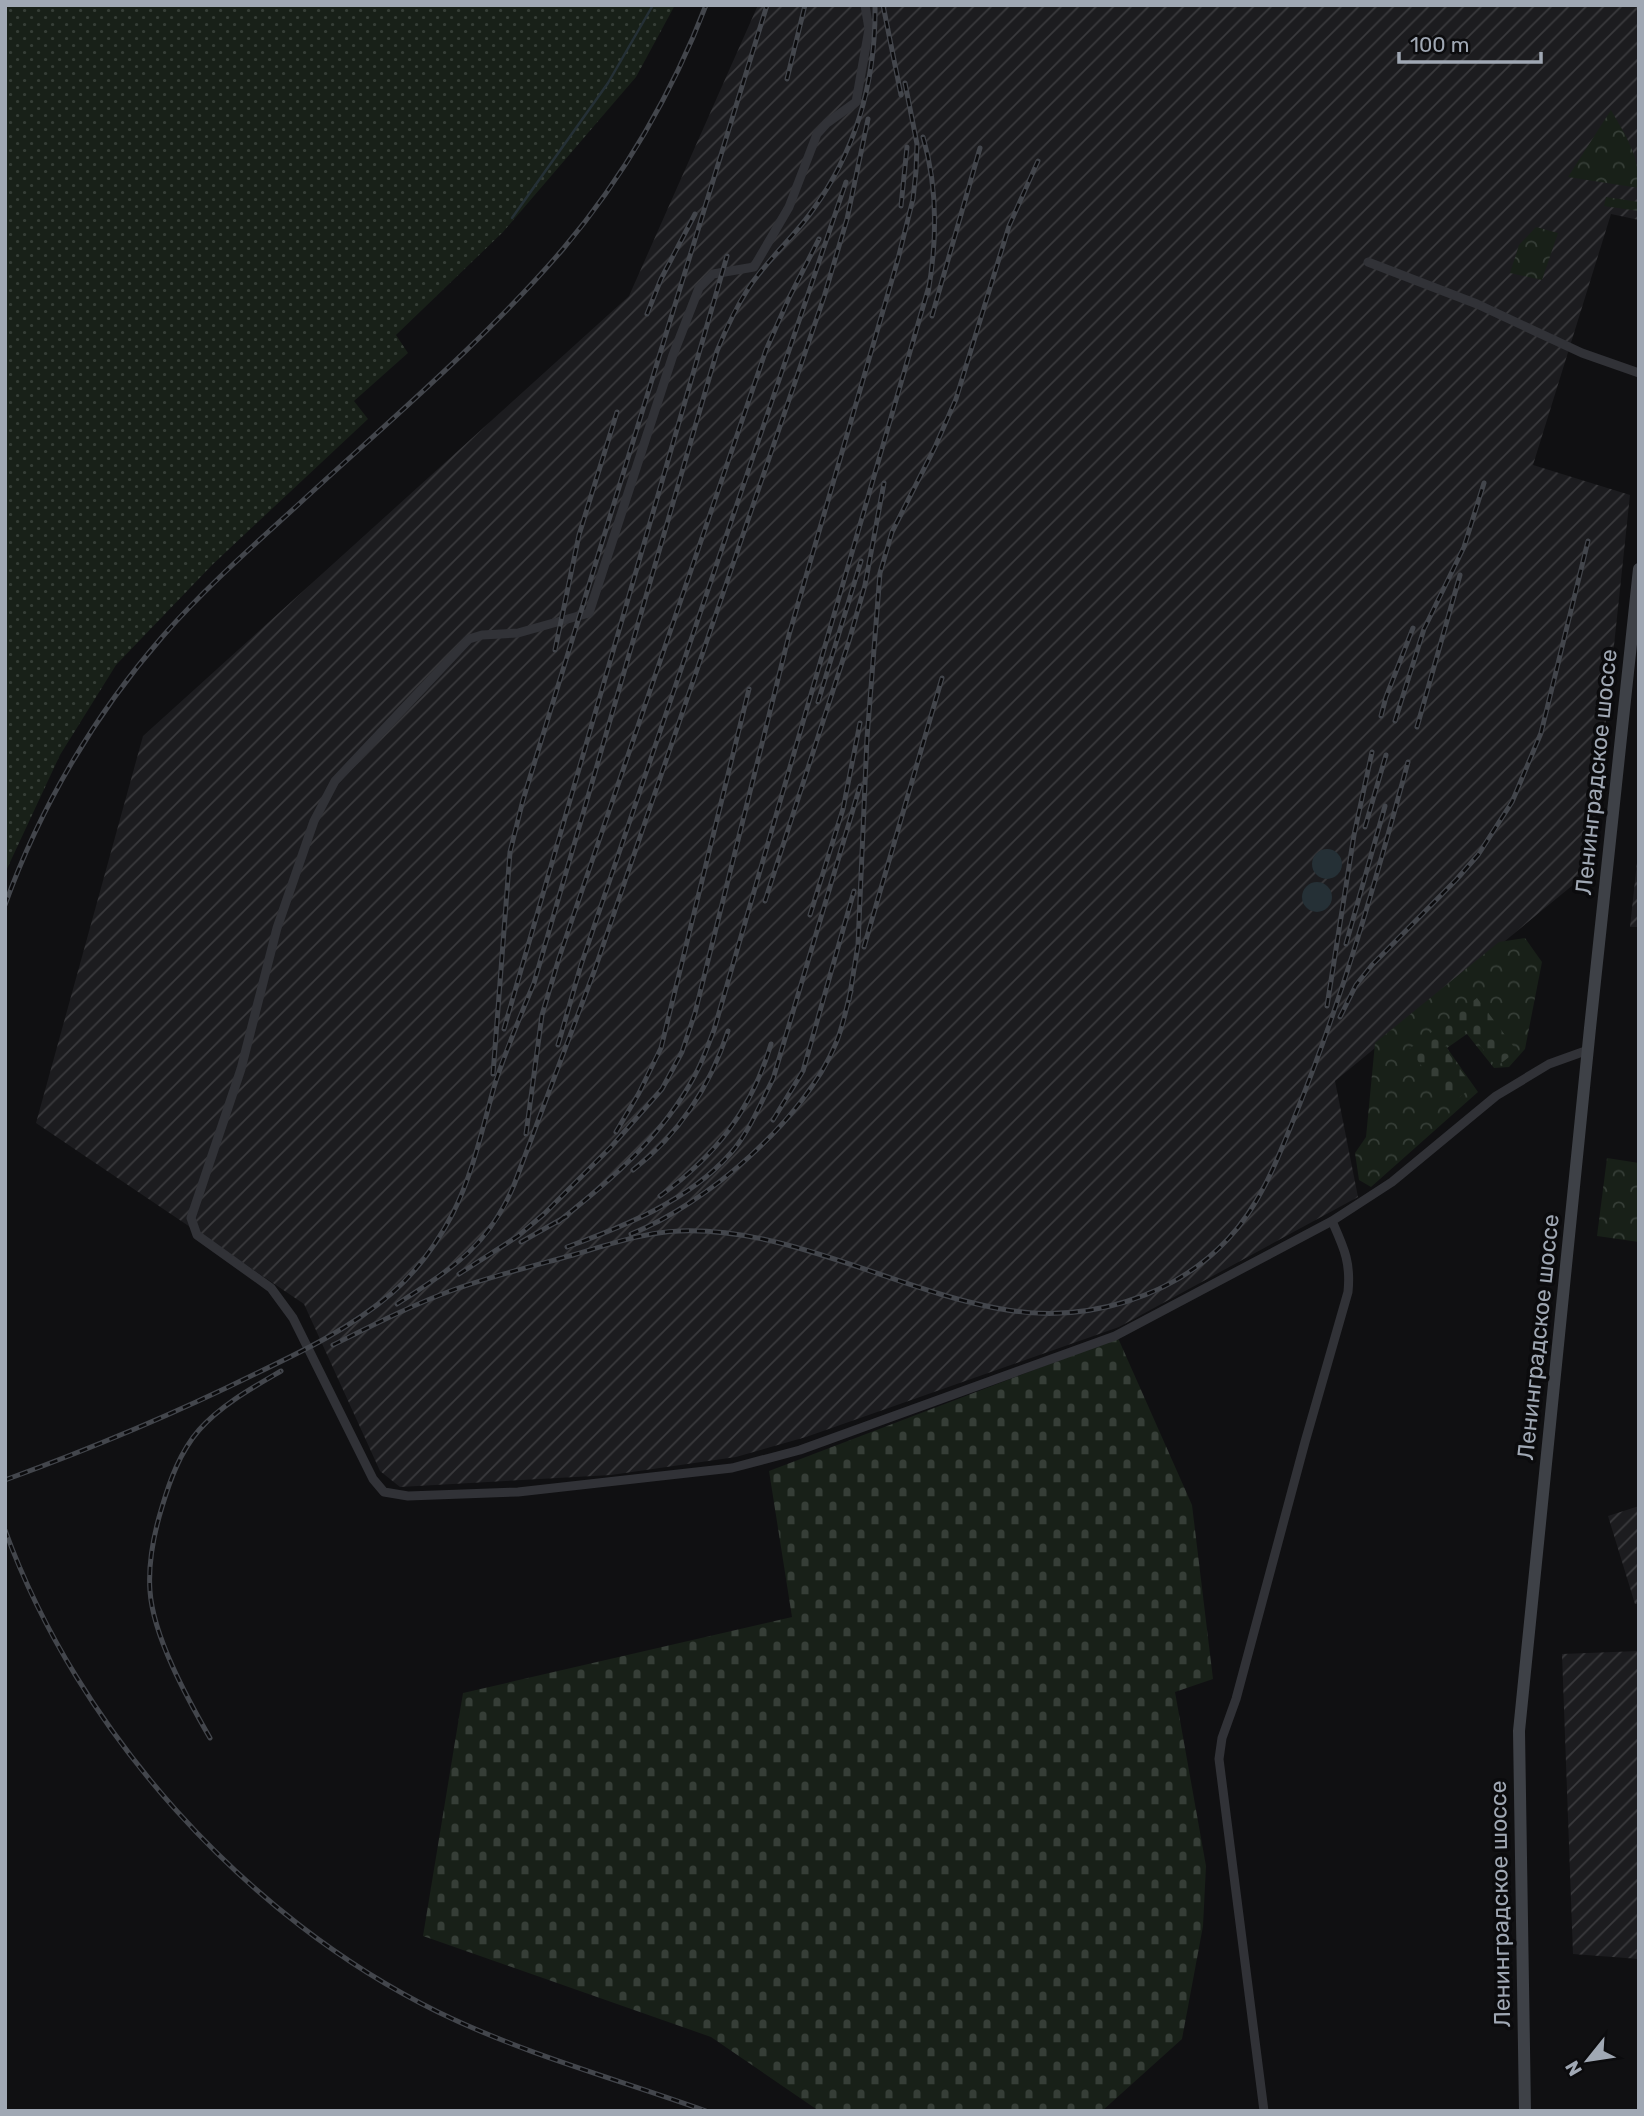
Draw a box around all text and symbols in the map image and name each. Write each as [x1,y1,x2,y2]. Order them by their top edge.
scale bar [1399,21,1541,65]
text: 100 m [1410,32,1469,57]
street label: Ленинградское шоссе [1569,648,1623,896]
street label: Ленинградское шоссе [1511,1213,1565,1461]
street label: Ленинградское шоссе [1484,1780,1516,2028]
north arrow [1553,2025,1623,2095]
text: N [1560,2057,1587,2080]

